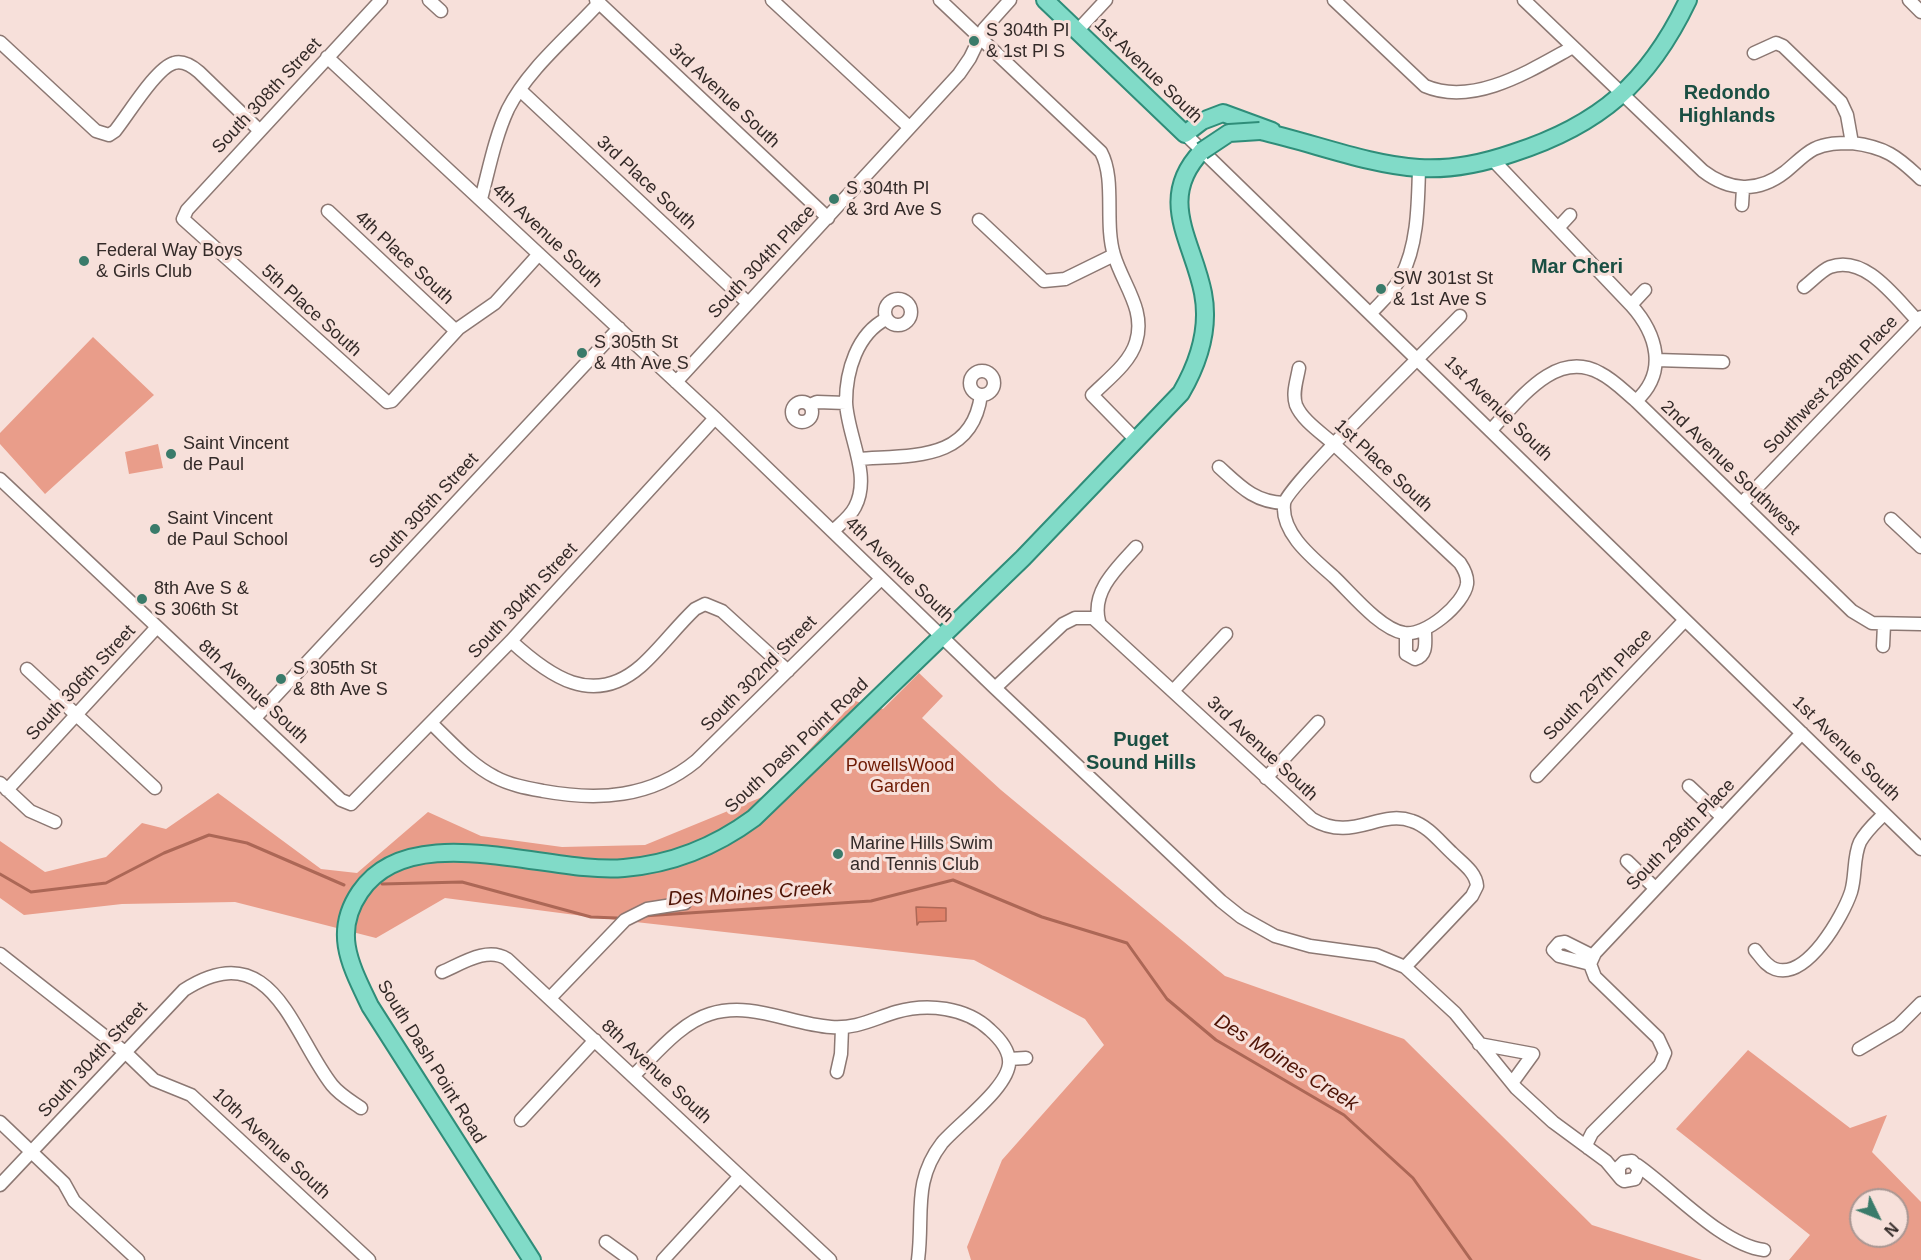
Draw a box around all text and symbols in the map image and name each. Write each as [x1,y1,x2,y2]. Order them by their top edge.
street label: 1st Avenue South [1090,14,1206,128]
place label: S 304th Pl & 1st Pl S [986,20,1069,63]
street label: South 308th Street [208,34,326,158]
marker: S 304th Pl & 1st Pl S [967,34,981,48]
street label: 3rd Avenue South [664,39,784,153]
district label: Redondo Highlands [1679,81,1775,128]
street label: 3rd Place South [592,131,700,235]
place label: S 304th Pl & 3rd Ave S [846,178,942,220]
street label: 4th Avenue South [487,179,607,293]
marker: S 304th Pl & 3rd Ave S [827,192,841,206]
street label: South 304th Place [704,201,820,323]
street label: 4th Place South [350,207,458,309]
place label: Federal Way Boys & Girls Club [96,240,242,282]
marker: Federal Way Boys & Girls Club [77,254,91,268]
district label: Mar Cheri [1531,255,1623,279]
street label: 5th Place South [257,260,365,362]
place label: SW 301st St & 1st Ave S [1393,268,1493,310]
marker: SW 301st St & 1st Ave S [1374,282,1388,296]
street label: Southwest 298th Place [1759,311,1903,459]
place label: S 305th St & 4th Ave S [594,332,689,374]
marker: S 305th St & 4th Ave S [575,346,589,360]
street label: 1st Avenue South [1440,352,1556,466]
street label: 2nd Avenue Southwest [1656,396,1804,540]
street label: 1st Place South [1330,415,1436,517]
place label: Saint Vincent de Paul [183,433,289,476]
marker: Saint Vincent de Paul [164,447,178,461]
street label: South 305th Street [365,449,483,573]
place label: Saint Vincent de Paul School [167,508,288,550]
street label: 4th Avenue South [840,513,958,627]
marker: Saint Vincent de Paul School [148,522,162,536]
street label: South 304th Street [464,539,582,663]
place label: 8th Ave S & S 306th St [154,578,249,620]
marker: 8th Ave S & S 306th St [135,592,149,606]
street label: South 302nd Street [697,612,821,736]
street label: South 306th Street [22,621,140,745]
street label: South 297th Place [1539,625,1657,745]
street label: 8th Avenue South [193,635,313,749]
place label: S 305th St & 8th Ave S [293,658,388,700]
marker: S 305th St & 8th Ave S [274,672,288,686]
street label: South Dash Point Road [721,674,873,818]
street label: 3rd Avenue South [1202,692,1322,806]
street label: 1st Avenue South [1788,692,1904,806]
district label: Puget Sound Hills [1086,728,1196,775]
park label: PowellsWood Garden [846,755,954,798]
street label: South 296th Place [1622,775,1740,895]
place label: Marine Hills Swim and Tennis Club [850,833,993,876]
marker: Marine Hills Swim and Tennis Club [831,847,845,861]
water label: Des Moines Creek [667,876,833,912]
street label: South Dash Point Road [372,977,490,1147]
street label: South 304th Street [34,998,152,1122]
water label: Des Moines Creek [1210,1009,1362,1117]
street label: 8th Avenue South [596,1015,716,1129]
street label: 10th Avenue South [208,1084,334,1204]
north arrow [1849,1188,1909,1248]
text: N [1881,1219,1901,1239]

